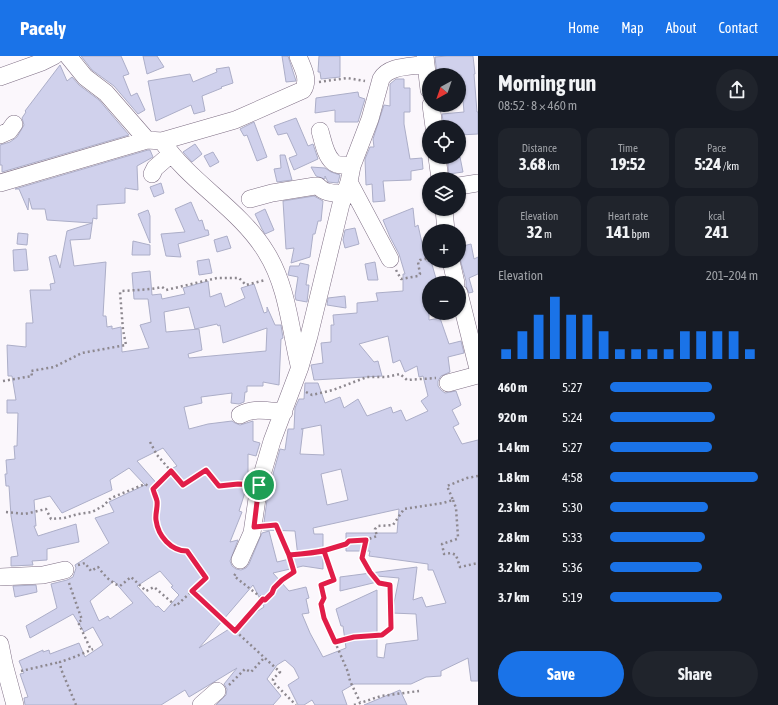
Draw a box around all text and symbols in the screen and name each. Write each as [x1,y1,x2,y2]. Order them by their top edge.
text: Pacely [20,17,66,39]
text: Home [568,20,599,36]
text: Map [621,20,644,36]
text: About [666,20,697,36]
text: Contact [719,20,758,36]
north arrow [422,68,466,112]
map controls [422,68,466,320]
button: share [716,69,758,111]
text: Morning run [498,70,596,96]
text: 08:52 · 8 × 460 m [498,98,577,113]
button: locate [422,120,466,164]
text: Distance [522,142,557,154]
text: Time [618,142,638,154]
text: Pace [707,142,726,154]
text: 3.68 [519,154,546,174]
text: 19:52 [610,154,645,174]
text: 5:24 [694,154,721,174]
text: km [546,160,560,172]
text: /km [721,160,739,172]
button: layers [422,172,466,216]
text: Elevation [520,210,558,222]
text: Heart rate [608,210,648,222]
text: kcal [708,210,725,222]
text: 32 [527,222,543,242]
text: 141 [606,222,630,242]
text: 241 [705,222,729,242]
button: + [422,224,466,268]
text: m [543,228,552,240]
text: bpm [630,228,650,240]
text: Elevation [498,268,543,283]
text: 201–204 m [706,268,758,283]
button: − [422,276,466,320]
text: 460 m [498,380,527,395]
text: 5:27 [562,380,583,395]
text: 920 m [498,410,527,425]
text: 5:24 [562,410,583,425]
text: 1.4 km [498,440,529,455]
text: 5:27 [562,440,583,455]
pin [242,468,276,502]
text: 1.8 km [498,470,529,485]
text: 4:58 [562,470,583,485]
icon: arrive [248,474,270,496]
text: 2.3 km [498,500,529,515]
text: 5:30 [562,500,583,515]
text: 2.8 km [498,530,529,545]
text: 5:33 [562,530,583,545]
text: 3.2 km [498,560,529,575]
text: 5:36 [562,560,583,575]
text: 3.7 km [498,590,529,605]
text: 5:19 [562,590,583,605]
button: Save [498,651,624,697]
button: Share [632,651,758,697]

